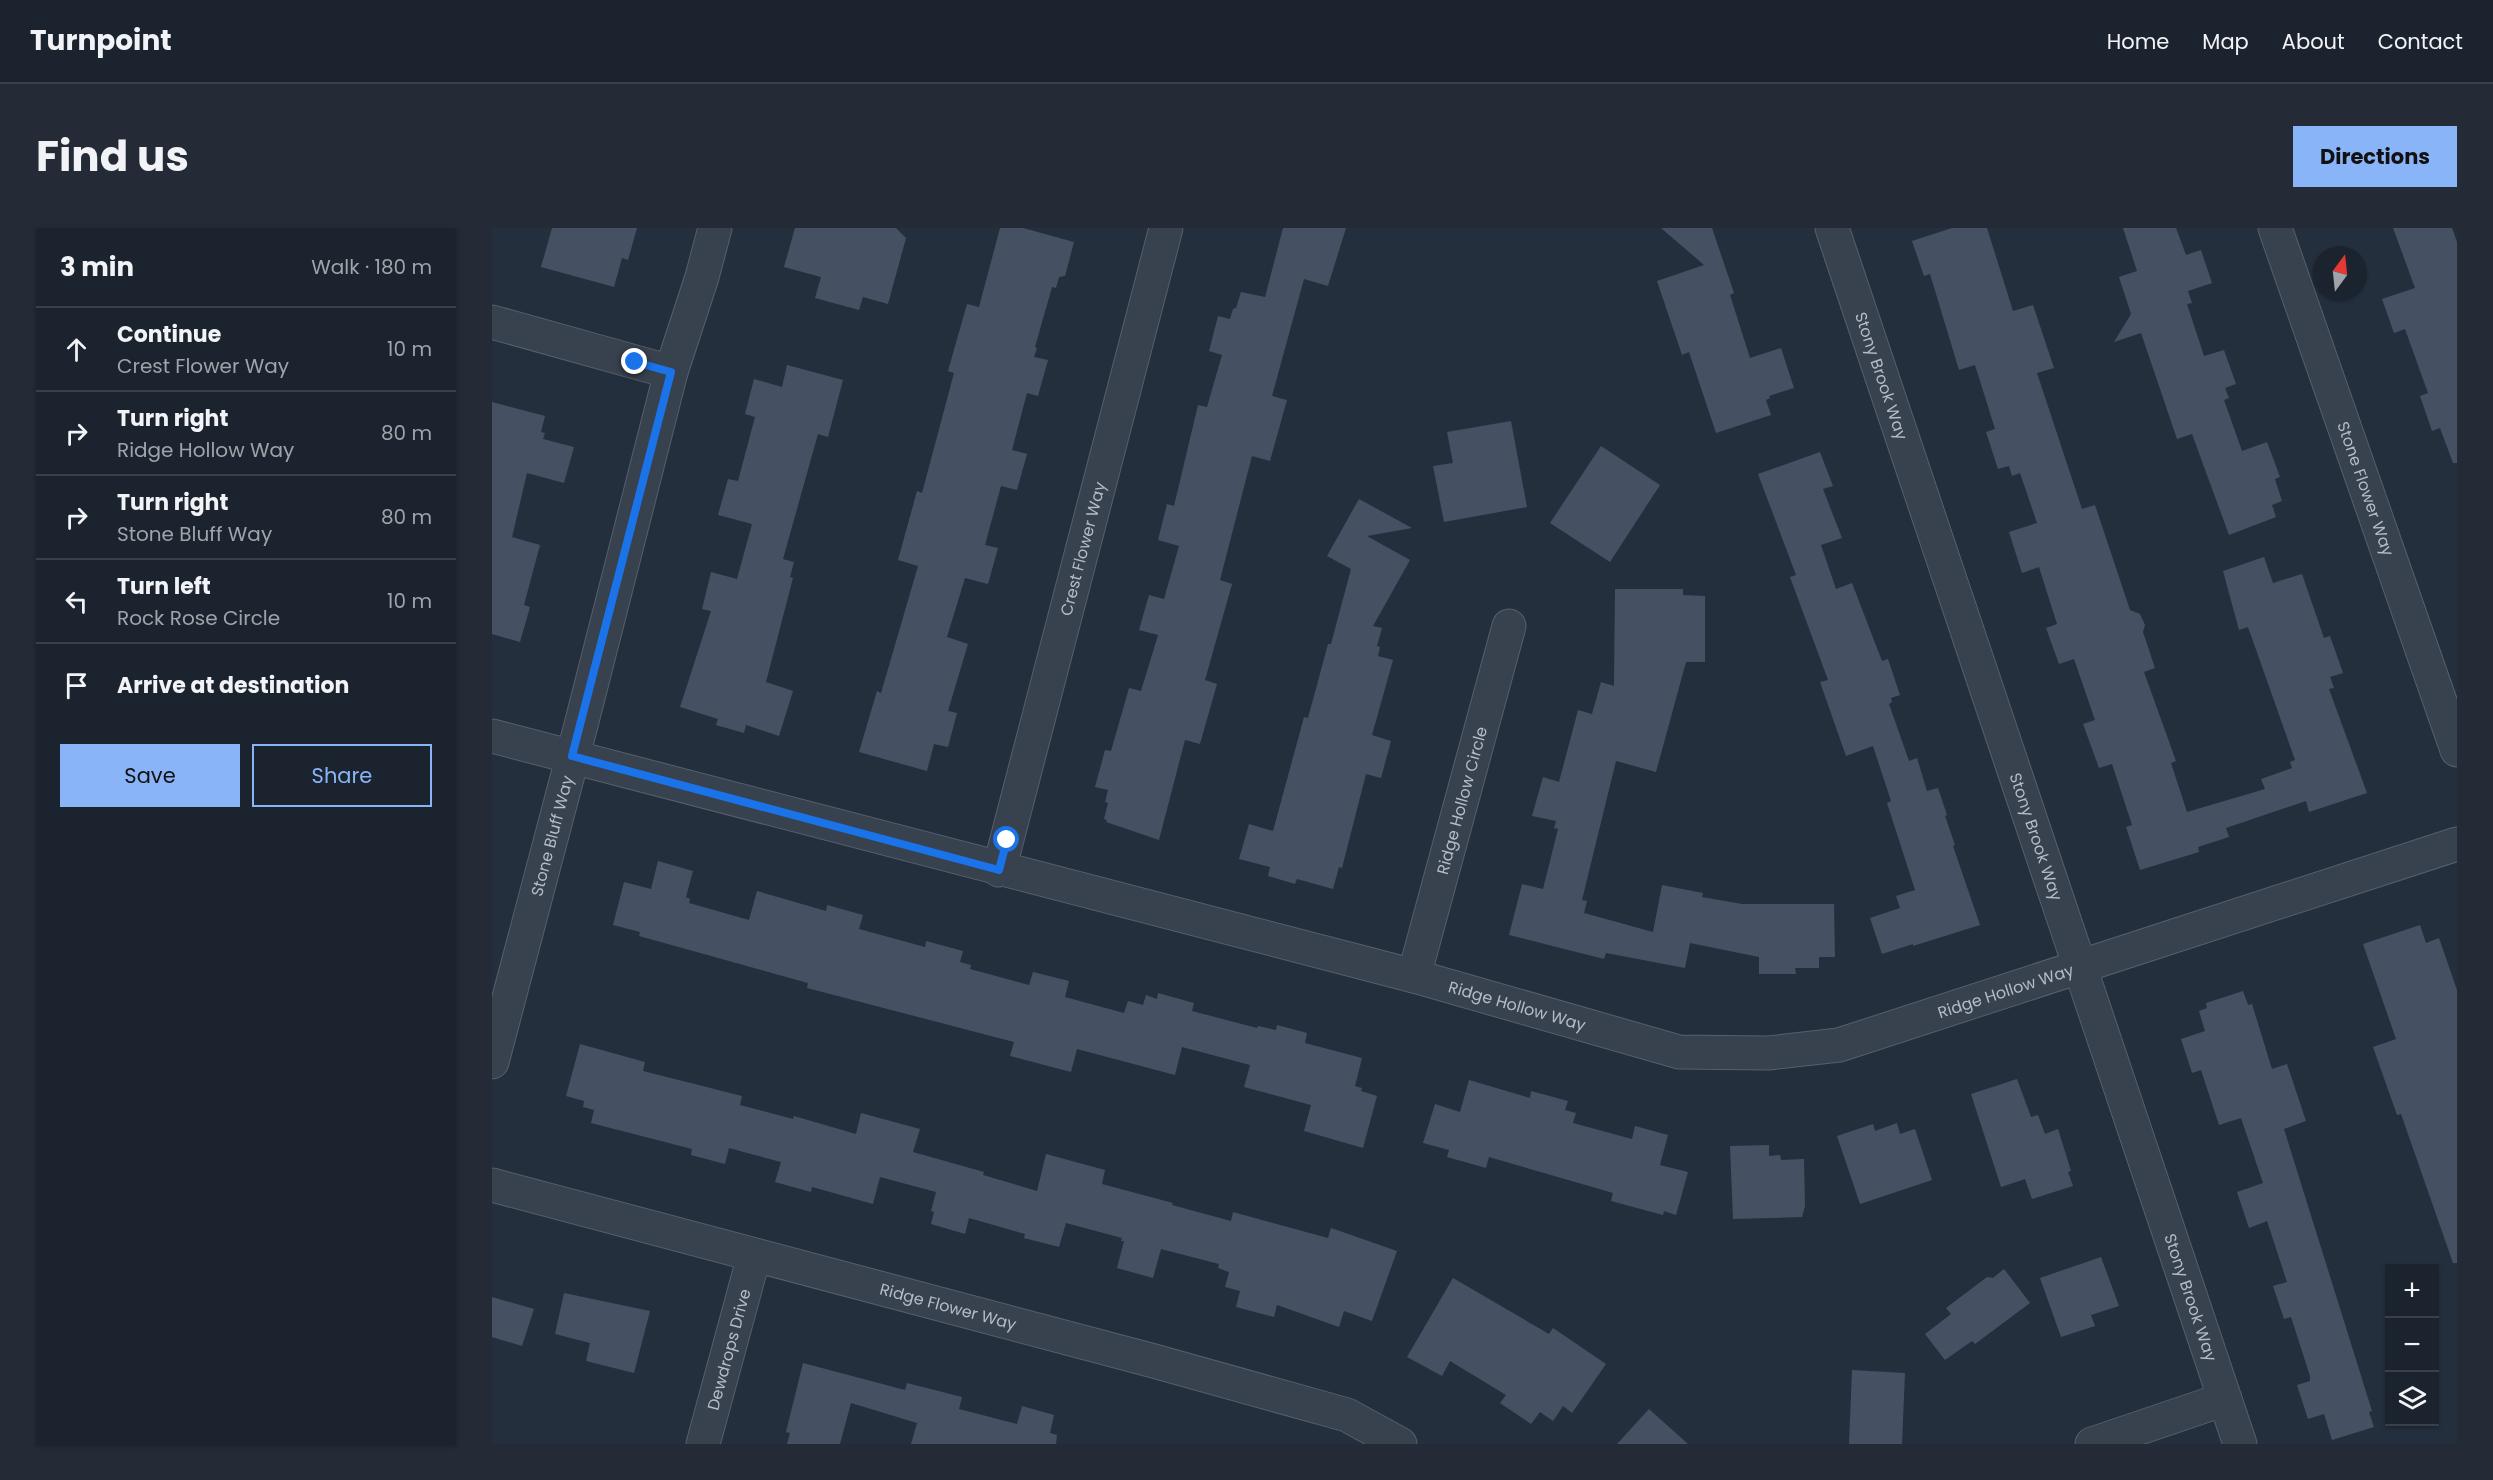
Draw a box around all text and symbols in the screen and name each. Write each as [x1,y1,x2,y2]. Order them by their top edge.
text: Turnpoint [30,21,172,60]
text: Home [2107,27,2169,56]
text: Map [2202,27,2249,56]
text: About [2282,27,2345,56]
text: Contact [2378,27,2463,56]
button: Directions [2293,126,2457,187]
text: Find us [36,127,189,186]
north arrow [2313,246,2367,300]
text: 3 min [60,249,134,285]
text: Walk · 180 m [311,253,432,281]
street label: Stony Brook Way [1850,309,1914,443]
text: Continue [117,319,221,350]
icon: ahead [60,333,93,366]
text: 10 m [387,335,432,363]
route end [621,348,647,374]
text: Crest Flower Way [117,352,289,380]
text: Turn right [117,403,228,434]
icon: right [60,417,93,450]
street label: Stone Flower Way [2332,418,2400,559]
text: 80 m [381,419,432,447]
text: Ridge Hollow Way [117,436,294,464]
street label: Crest Flower Way [1054,479,1111,618]
text: Turn right [117,487,228,518]
icon: right [60,501,93,534]
text: 80 m [381,503,432,531]
text: Stone Bluff Way [117,520,272,548]
text: Turn left [117,571,211,602]
icon: left [60,585,93,618]
text: 10 m [387,587,432,615]
text: Rock Rose Circle [117,604,280,632]
icon: arrive [60,669,93,702]
text: Arrive at destination [117,670,349,701]
street label: Ridge Hollow Circle [1431,724,1493,877]
button: Save [60,744,240,807]
button: Share [252,744,432,807]
street label: Stony Brook Way [2004,770,2068,904]
street label: Stone Bluff Way [525,773,579,899]
route start [993,826,1019,852]
street label: Ridge Hollow Way [1935,958,2077,1024]
street label: Ridge Hollow Way [1446,975,1588,1036]
street label: Stony Brook Way [2159,1231,2223,1364]
map controls [2385,1264,2439,1426]
button: + [2385,1264,2439,1318]
street label: Ridge Flower Way [877,1277,1019,1335]
street label: Dewdrops Drive [701,1286,756,1413]
button: − [2385,1318,2439,1372]
button: layers [2385,1372,2439,1426]

